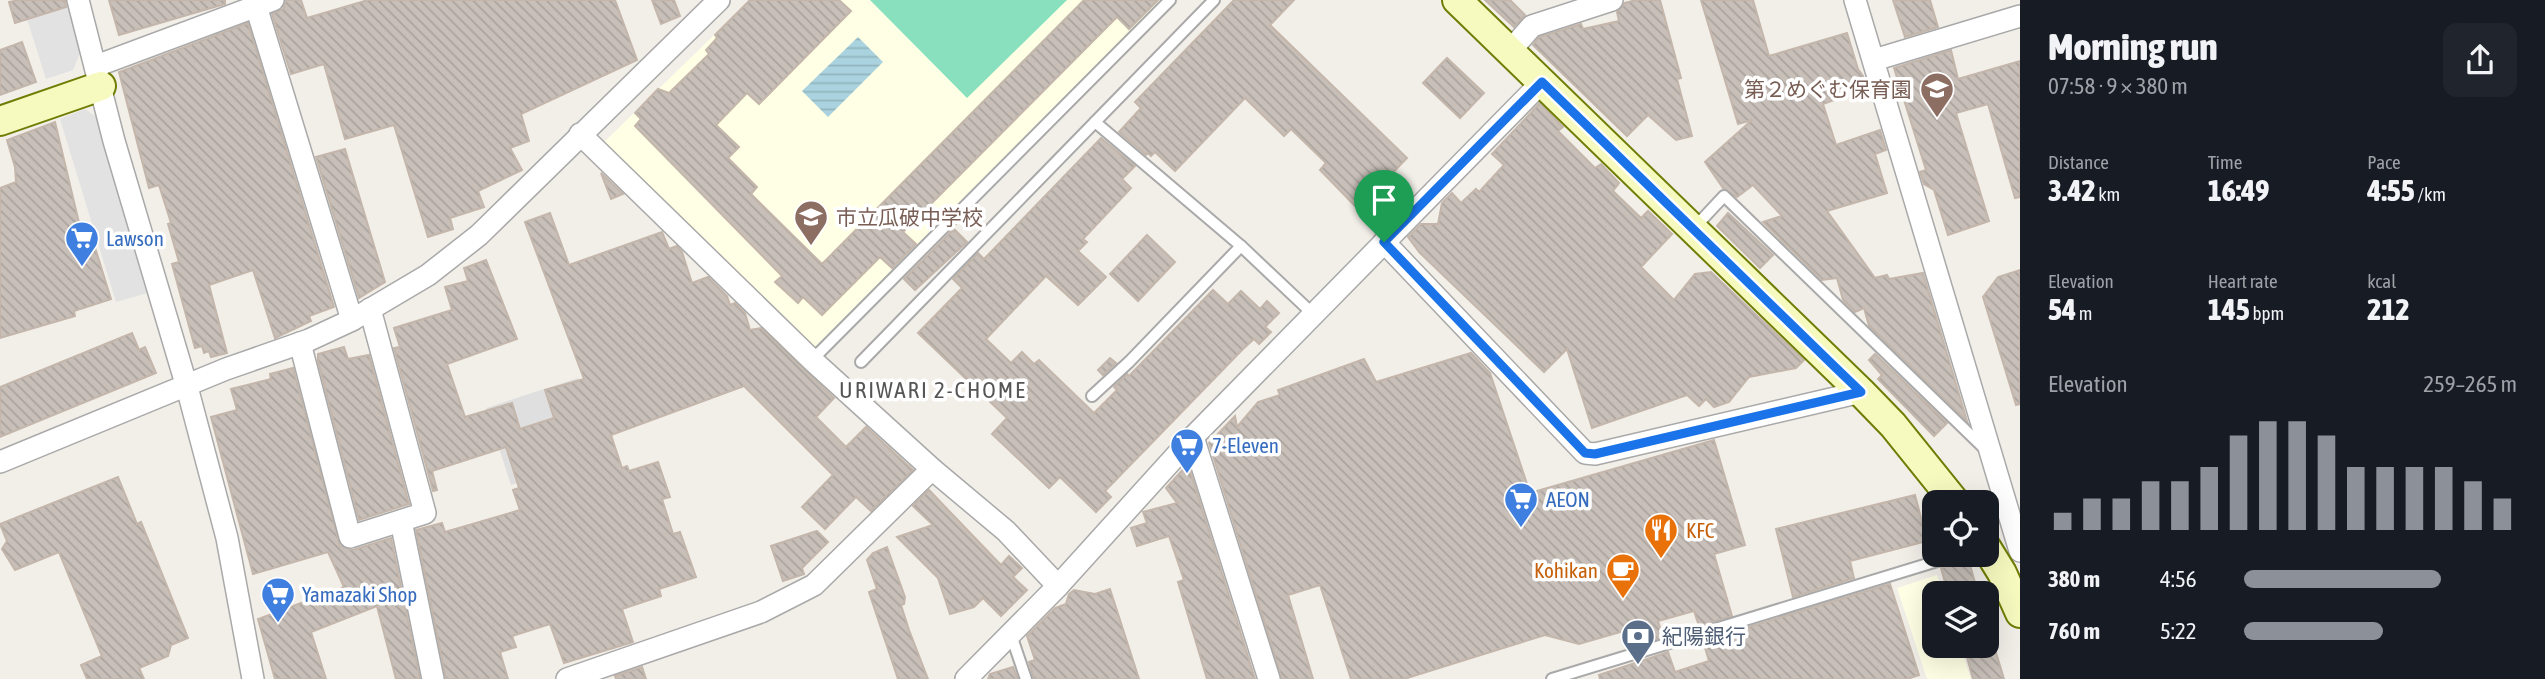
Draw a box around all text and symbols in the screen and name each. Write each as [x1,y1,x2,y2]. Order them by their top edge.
button: share [2443,23,2517,97]
text: Morning run [2048,25,2218,68]
school or university icon: 第２めぐむ保育園 [1918,70,1956,119]
text: 07:58 · 9 × 380 m [2048,73,2188,99]
place label: 第２めぐむ保育園 [1744,77,1912,101]
text: Distance [2048,151,2109,173]
text: Time [2208,151,2242,173]
text: Pace [2367,151,2401,173]
pin [1354,170,1414,242]
text: 3.42 [2048,173,2096,207]
text: 16:49 [2208,173,2269,207]
text: 4:55 [2367,173,2415,207]
icon: arrive [1365,181,1403,219]
text: km [2096,183,2120,205]
text: /km [2415,183,2446,205]
school or university icon: 市立瓜破中学校 [792,198,830,247]
place label: 市立瓜破中学校 [836,205,983,229]
supermarket icon: Lawson [63,219,101,268]
place label: Lawson [106,226,164,250]
text: Elevation [2048,270,2114,292]
text: Heart rate [2208,270,2278,292]
text: kcal [2367,270,2396,292]
text: 54 [2048,292,2076,326]
text: 145 [2208,292,2250,326]
text: 212 [2367,292,2410,326]
text: m [2076,302,2093,324]
text: bpm [2250,302,2284,324]
text: Elevation [2048,371,2128,397]
text: 259–265 m [2423,371,2517,397]
district label: URIWARI 2-CHOME [839,377,1027,403]
supermarket icon: 7-Eleven [1168,426,1206,475]
place label: 7-Eleven [1212,433,1279,457]
supermarket icon: AEON [1502,480,1540,529]
place label: AEON [1546,487,1590,511]
map controls [1922,490,1999,658]
button: locate [1922,490,1999,567]
restaurant icon: KFC [1642,511,1680,560]
place label: KFC [1686,518,1715,542]
cafe icon: Kohikan [1604,551,1642,600]
place label: Kohikan [1534,558,1598,582]
text: 380 m [2048,566,2100,592]
text: 4:56 [2160,566,2197,592]
supermarket icon: Yamazaki Shop [259,575,297,624]
button: layers [1922,581,1999,658]
place label: Yamazaki Shop [302,582,417,606]
bank icon: 紀陽銀行 [1619,617,1657,666]
text: 760 m [2048,618,2100,644]
text: 5:22 [2160,618,2197,644]
place label: 紀陽銀行 [1662,624,1746,648]

